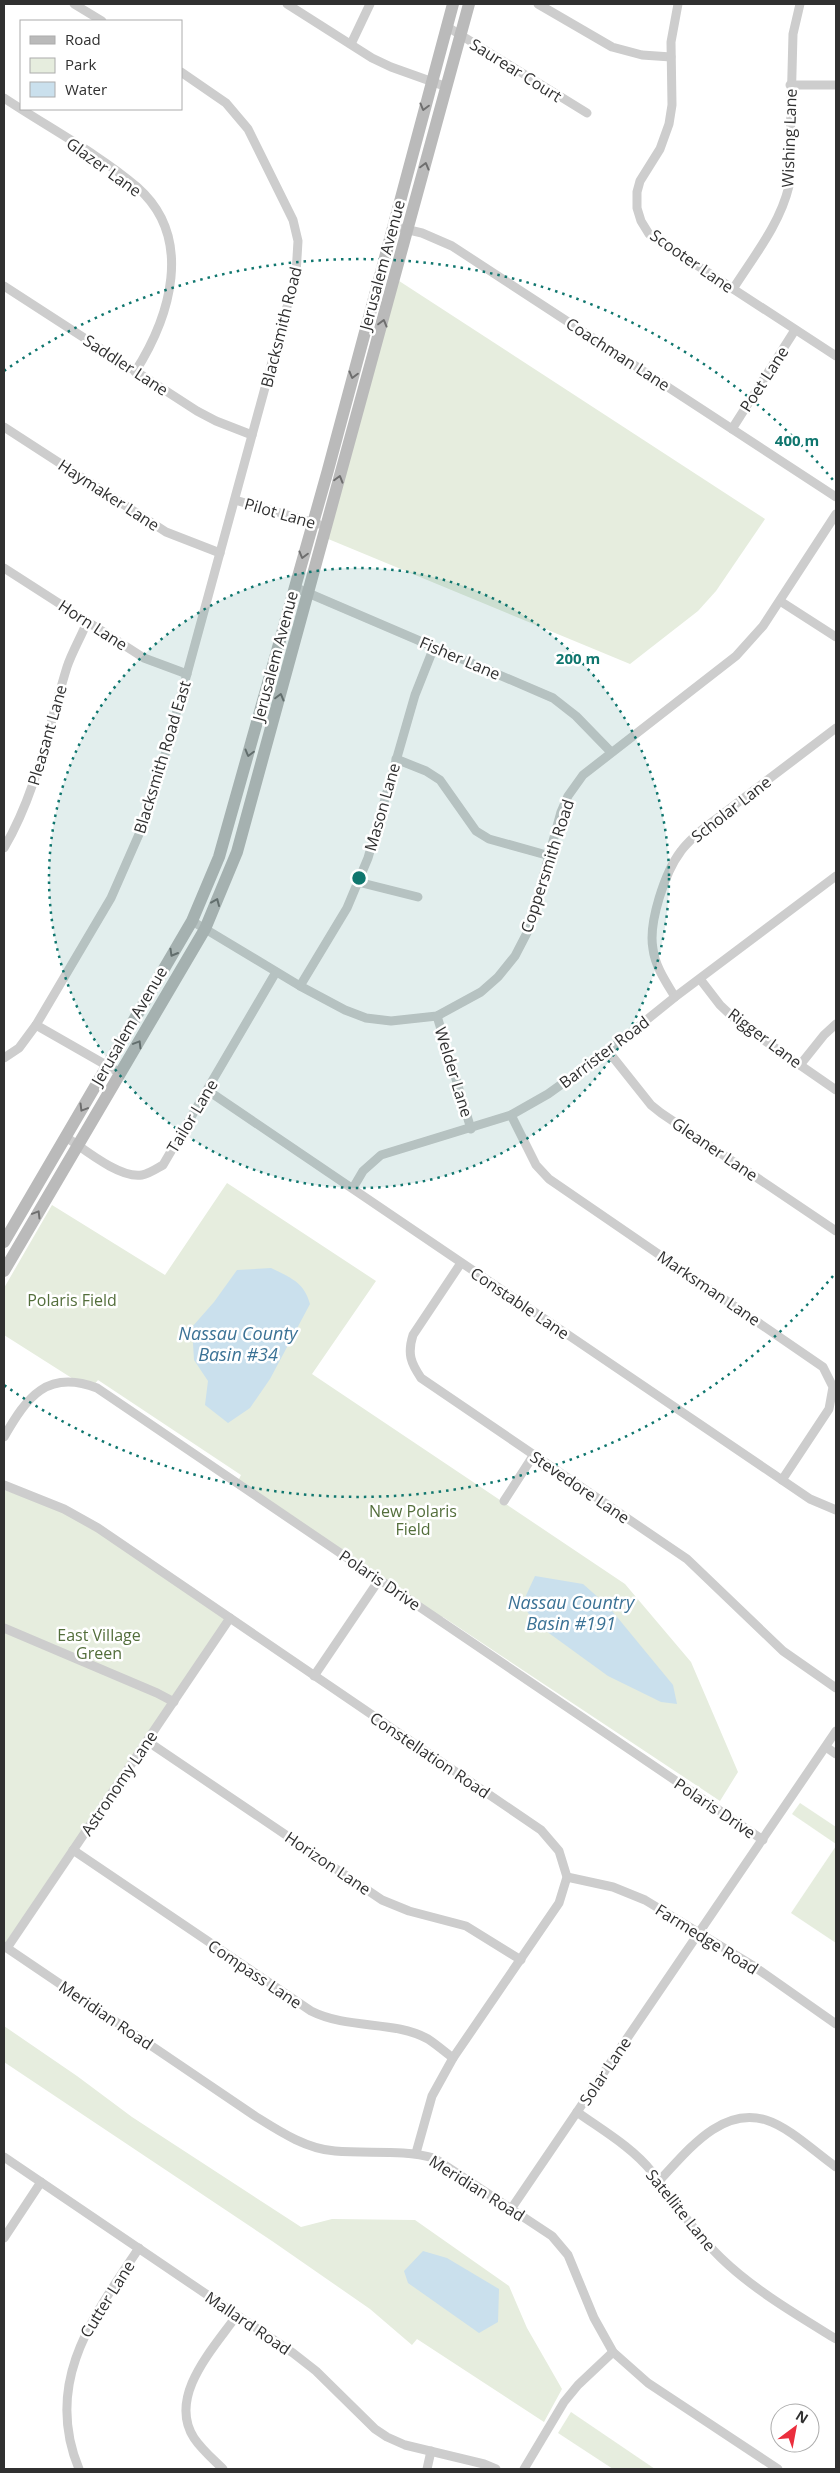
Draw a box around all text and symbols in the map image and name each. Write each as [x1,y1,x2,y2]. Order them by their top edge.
legend [20,20,182,110]
text: Road [65,29,101,49]
street label: Saurear Court [466,33,566,107]
text: Park [65,54,96,74]
text: Water [65,79,107,99]
street label: Wishing Lane [776,88,802,188]
one-way arrow [420,103,430,111]
street label: Glazer Lane [62,132,146,202]
one-way arrow [420,162,430,170]
street label: Jerusalem Avenue [354,197,410,334]
street label: Scooter Lane [646,224,738,298]
street label: Blacksmith Road [255,264,307,390]
street label: Coachman Lane [562,312,674,396]
one-way arrow [377,319,387,327]
street label: Saddler Lane [79,329,173,401]
street label: Poet Lane [735,342,793,416]
one-way arrow [348,370,359,379]
text: 400 m [775,430,819,450]
street label: Haymaker Lane [54,454,164,536]
one-way arrow [334,476,344,484]
street label: Pilot Lane [242,492,318,534]
one-way arrow [298,550,309,559]
street label: Jerusalem Avenue [247,588,303,725]
street label: Horn Lane [54,595,132,655]
street label: Fisher Lane [416,631,504,685]
text: 200 m [556,648,600,668]
street label: Blacksmith Road East [128,678,196,836]
street label: Pleasant Lane [22,682,72,788]
one-way arrow [275,694,285,702]
one-way arrow [245,748,255,756]
street label: Mason Lane [359,760,405,854]
street label: Scholar Lane [687,771,775,847]
street label: Coppersmith Road [515,796,579,936]
centre of rings [350,869,368,887]
one-way arrow [210,898,221,907]
one-way arrow [170,947,180,956]
street label: Jerusalem Avenue [85,963,172,1091]
street label: Rigger Lane [724,1003,806,1073]
street label: Barrister Road [554,1011,654,1093]
street label: Welder Lane [430,1024,478,1120]
one-way arrow [131,1041,141,1050]
street label: Tailor Lane [161,1075,223,1157]
one-way arrow [79,1103,89,1112]
street label: Gleaner Lane [668,1112,762,1186]
one-way arrow [31,1211,41,1220]
street label: Marksman Lane [653,1245,765,1331]
street label: Constable Lane [466,1262,574,1344]
park label: Polaris Field [27,1289,117,1311]
water label: Nassau County Basin #34 [178,1321,299,1366]
street label: Stevedore Lane [526,1446,634,1528]
park label: New Polaris Field [369,1500,457,1540]
street label: Polaris Drive [335,1545,425,1615]
water label: Nassau Country Basin #191 [508,1590,636,1635]
park label: East Village Green [57,1624,141,1664]
street label: Constellation Road [366,1707,494,1803]
street label: Astronomy Lane [76,1726,162,1840]
street label: Polaris Drive [670,1773,760,1843]
street label: Horizon Lane [281,1826,375,1900]
street label: Farmedge Road [651,1899,763,1979]
street label: Compass Lane [204,1935,306,2014]
street label: Meridian Road [55,1975,157,2055]
street label: Solar Lane [574,2032,636,2110]
street label: Meridian Road [425,2150,529,2226]
street label: Satellite Lane [641,2164,721,2256]
street label: Cutter Lane [75,2256,139,2342]
street label: Mallard Road [201,2286,295,2360]
north arrow [770,2403,820,2453]
text: N [792,2405,812,2428]

